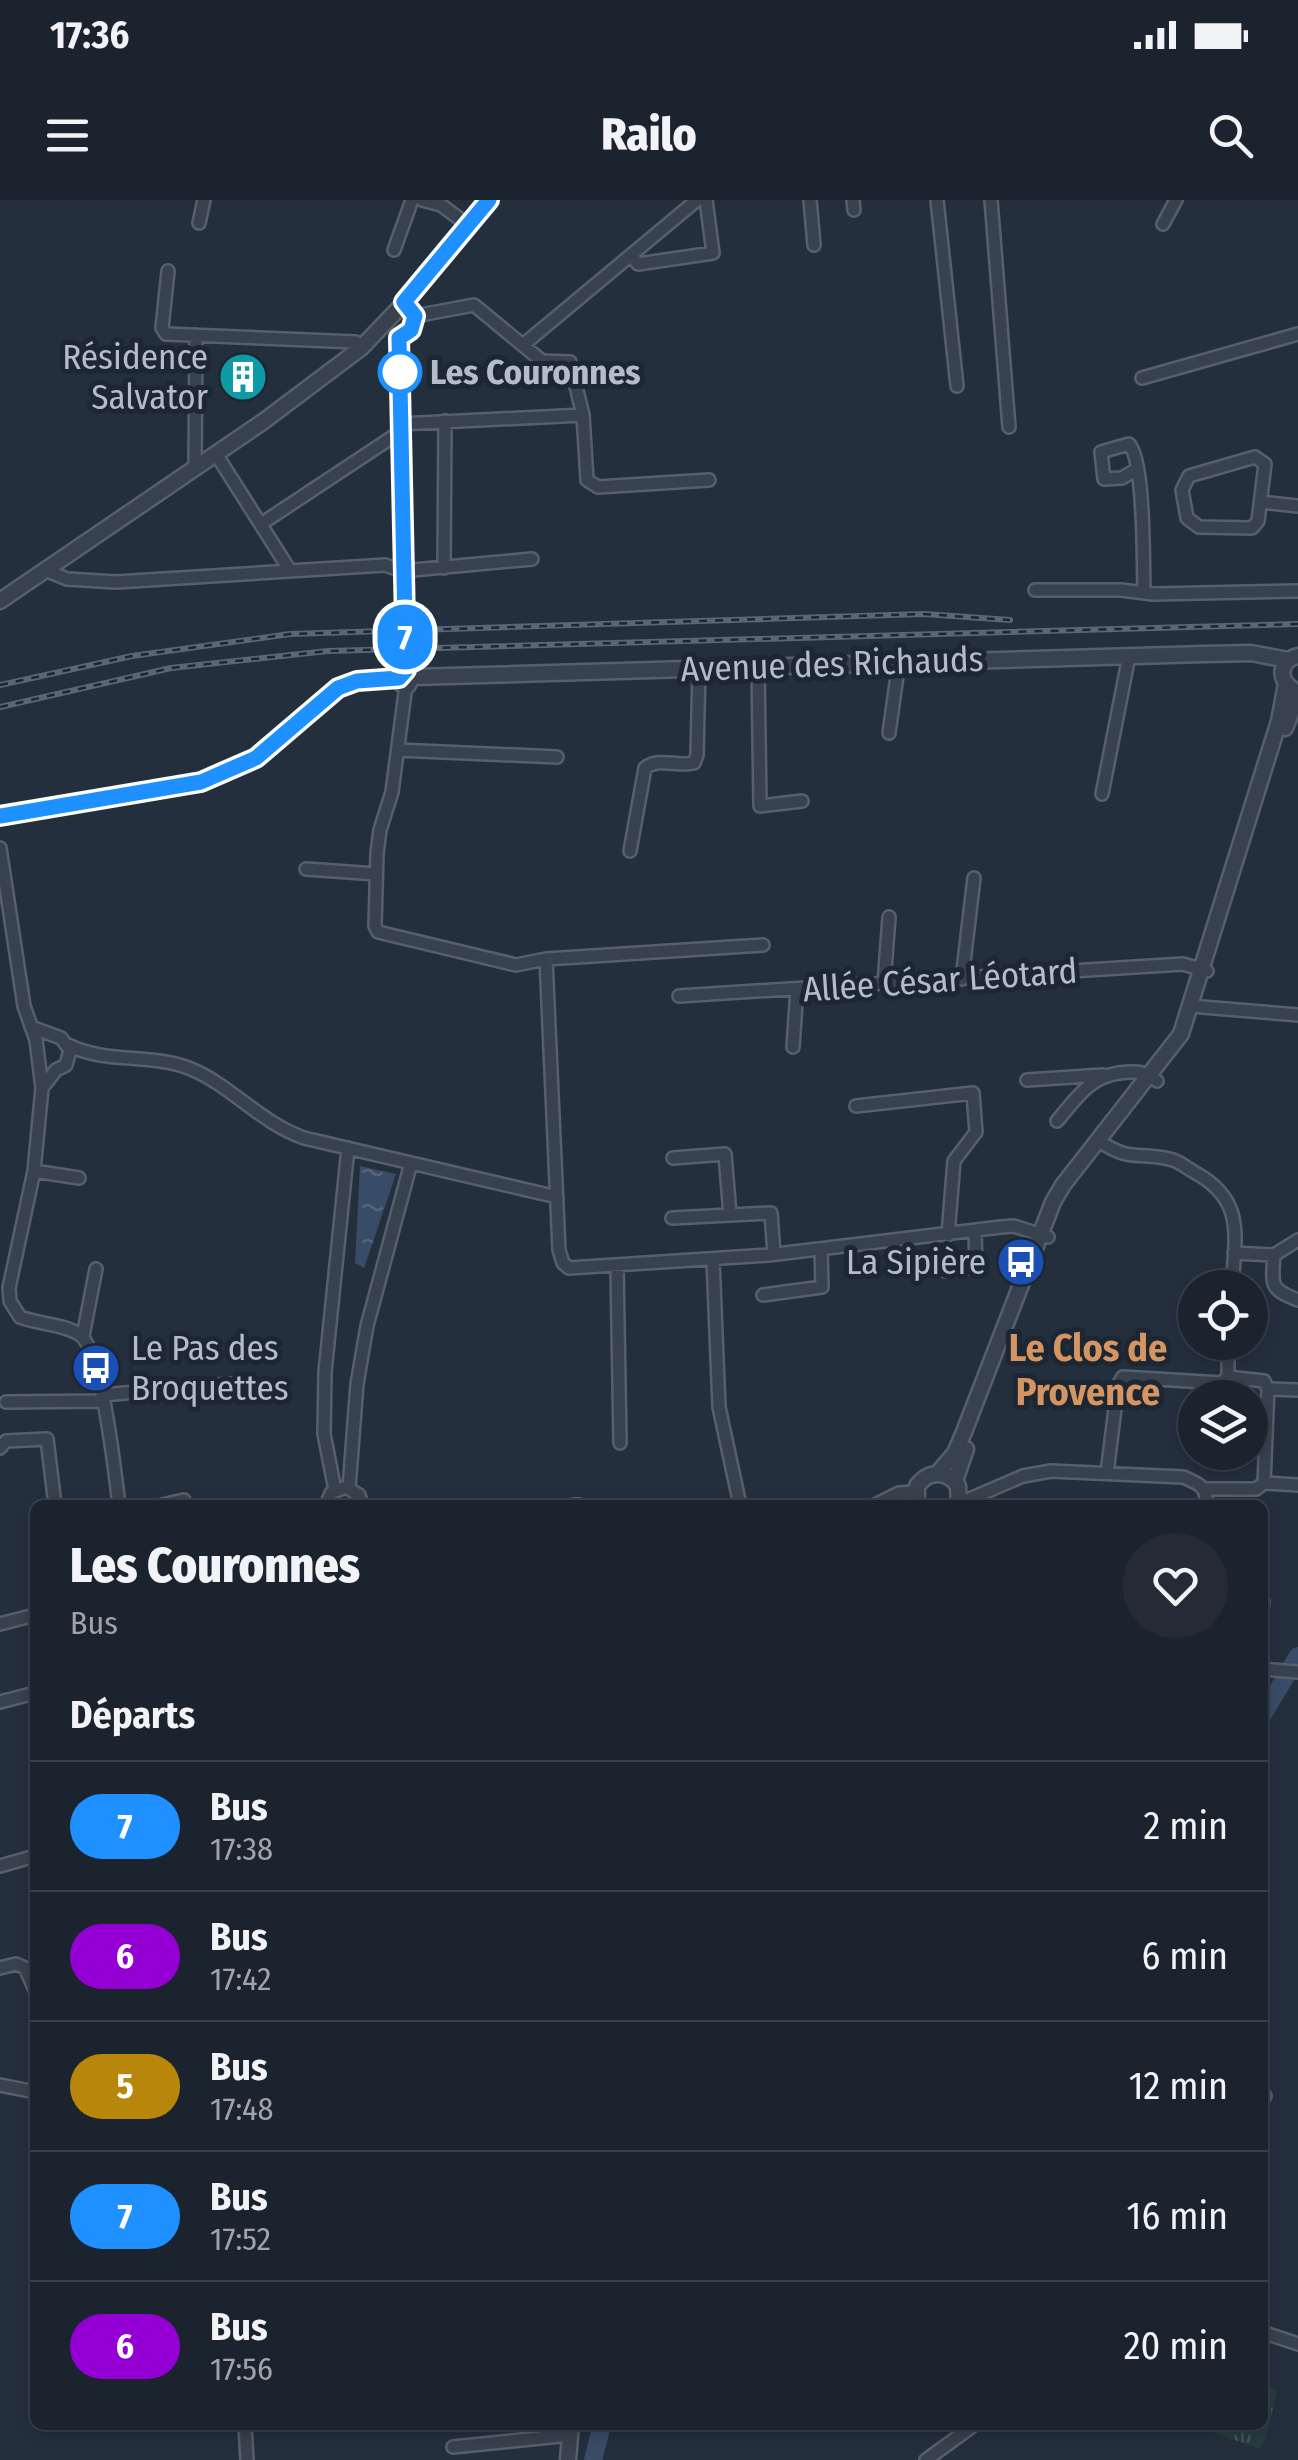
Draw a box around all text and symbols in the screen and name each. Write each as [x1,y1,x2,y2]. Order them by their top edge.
text: 17:36 [50,12,129,58]
icon: menu [40,108,95,163]
text: Railo [601,108,697,162]
icon: search [1203,108,1258,163]
place label: Résidence Salvator [62,336,208,418]
building icon: Résidence Salvator [217,351,269,403]
marker: Les Couronnes [379,351,421,393]
place label: Les Couronnes [430,351,641,393]
line badge: 7 [372,604,438,670]
text: 7 [398,616,412,658]
street label: Avenue des Richauds [680,638,984,690]
street label: Allée César Léotard [801,949,1079,1011]
bus stop icon: La Sipière [995,1236,1047,1288]
place label: La Sipière [846,1241,986,1283]
map controls [1178,1270,1268,1470]
button: locate [1178,1270,1268,1360]
district label: Le Clos de Provence [1009,1325,1167,1415]
place label: Le Pas des Broquettes [131,1327,289,1409]
bus stop icon: Le Pas des Broquettes [70,1342,122,1394]
button: layers [1178,1380,1268,1470]
button: heart [1123,1533,1228,1638]
text: Les Couronnes [70,1537,360,1595]
text: Bus [70,1604,118,1642]
text: Départs [70,1692,195,1738]
text: Bus [210,1784,268,1830]
text: 2 min [1143,1803,1228,1849]
text: 7 [118,1805,132,1847]
text: 17:38 [210,1830,273,1868]
text: Bus [210,1914,268,1960]
text: 6 min [1141,1933,1228,1979]
text: 6 [116,1935,134,1977]
text: 17:42 [210,1960,271,1998]
text: Bus [210,2044,268,2090]
text: 12 min [1129,2063,1228,2109]
text: 5 [116,2065,134,2107]
text: 17:48 [210,2090,274,2128]
text: Bus [210,2174,268,2220]
text: 16 min [1127,2193,1228,2239]
text: 7 [118,2195,132,2237]
text: 17:52 [210,2220,271,2258]
text: Bus [210,2304,268,2350]
text: 20 min [1124,2323,1228,2369]
text: 6 [116,2325,134,2367]
text: 17:56 [210,2350,273,2388]

